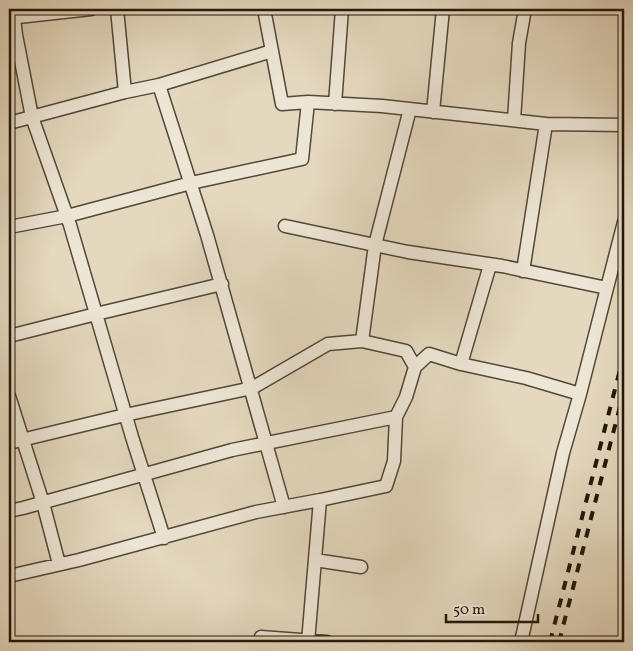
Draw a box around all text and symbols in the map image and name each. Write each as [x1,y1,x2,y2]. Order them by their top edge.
scale bar [446,591,538,623]
text: 50 m [453,600,485,621]

